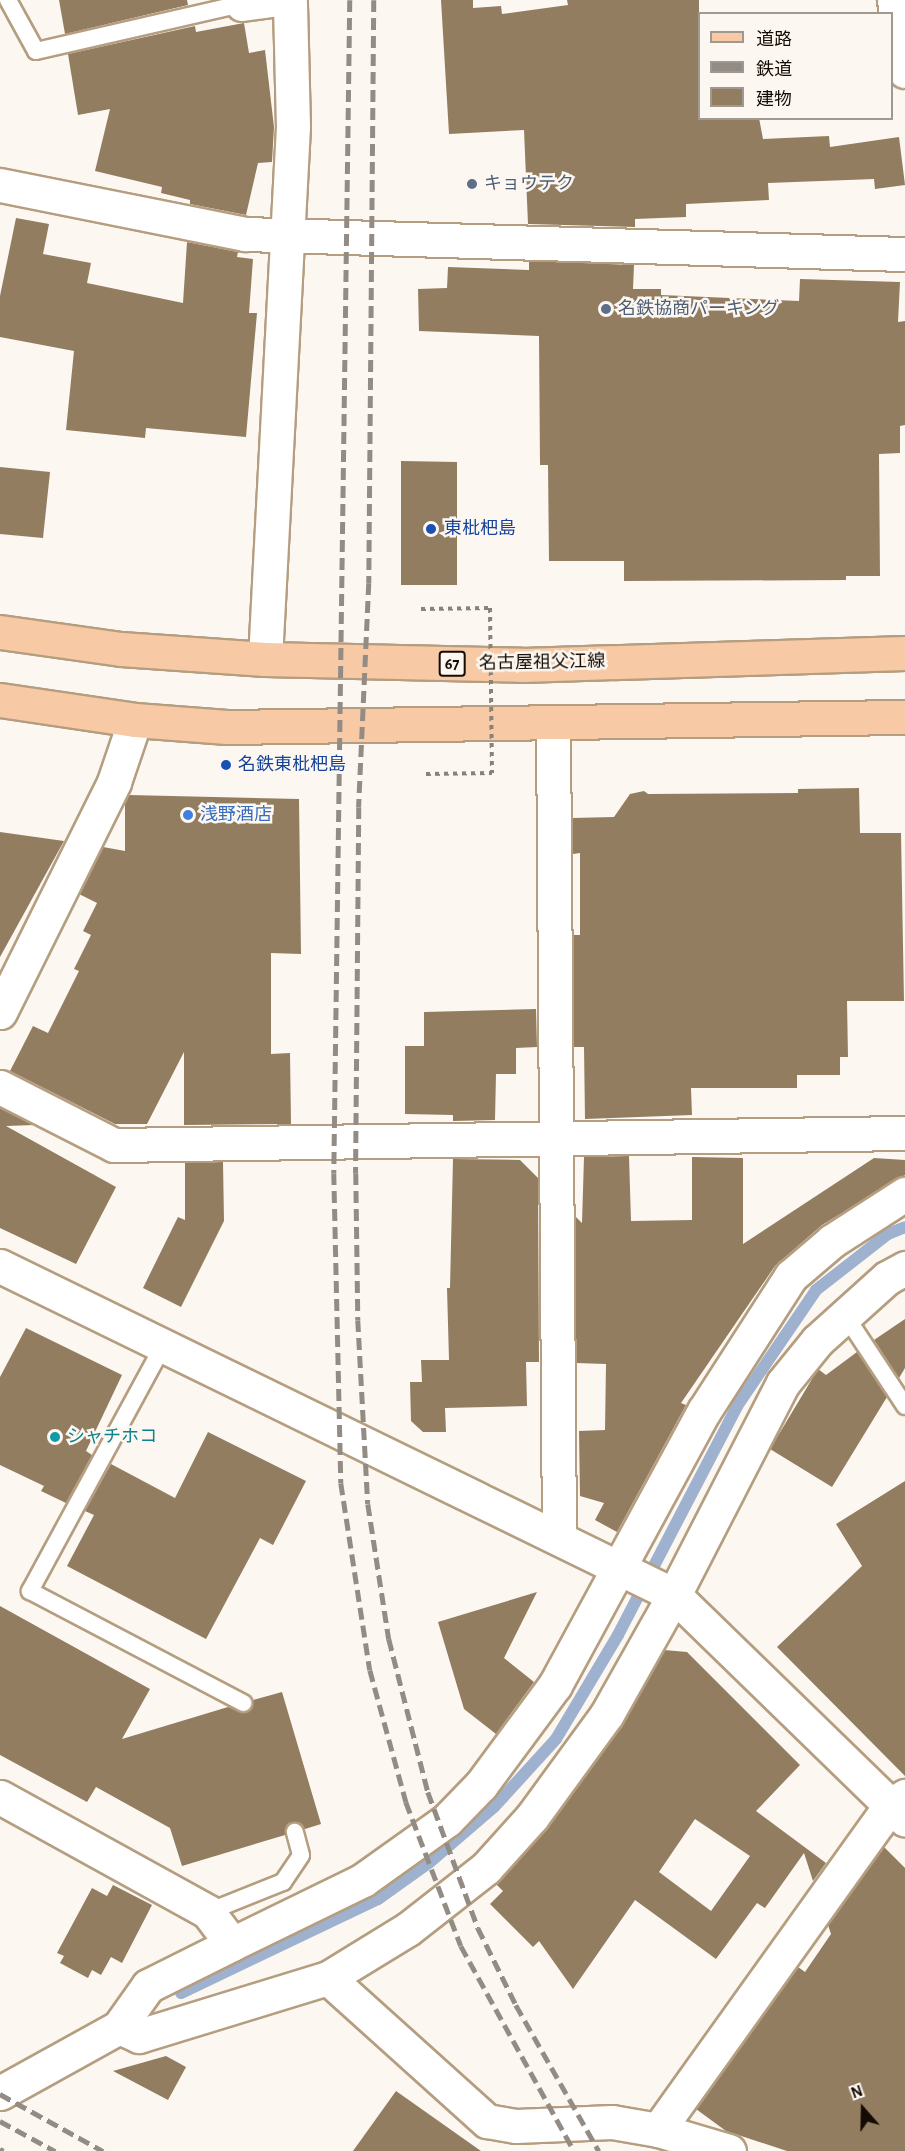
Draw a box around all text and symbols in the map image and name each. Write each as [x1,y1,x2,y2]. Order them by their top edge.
legend [698,12,893,120]
text: 道路 [756,31,792,49]
text: 鉄道 [756,61,792,79]
text: 建物 [756,91,792,109]
place label: キョウテク [484,173,574,195]
marker: キョウテク [465,177,479,191]
place label: 名鉄協商パーキング [618,298,780,320]
marker: 名鉄協商パーキング [599,302,613,316]
place label: 東枇杷島 [444,518,516,540]
marker: 東枇杷島 [422,520,440,538]
road number: 67 [438,651,466,677]
street label: 名古屋祖父江線 [479,651,605,675]
place label: 名鉄東枇杷島 [238,754,346,776]
marker: 名鉄東枇杷島 [219,758,233,772]
place label: 浅野酒店 [200,804,272,826]
marker: 浅野酒店 [181,808,195,822]
place label: シャチホコ [67,1426,157,1448]
marker: シャチホコ [48,1430,62,1444]
north arrow [833,2079,893,2139]
text: N [849,2083,865,2102]

